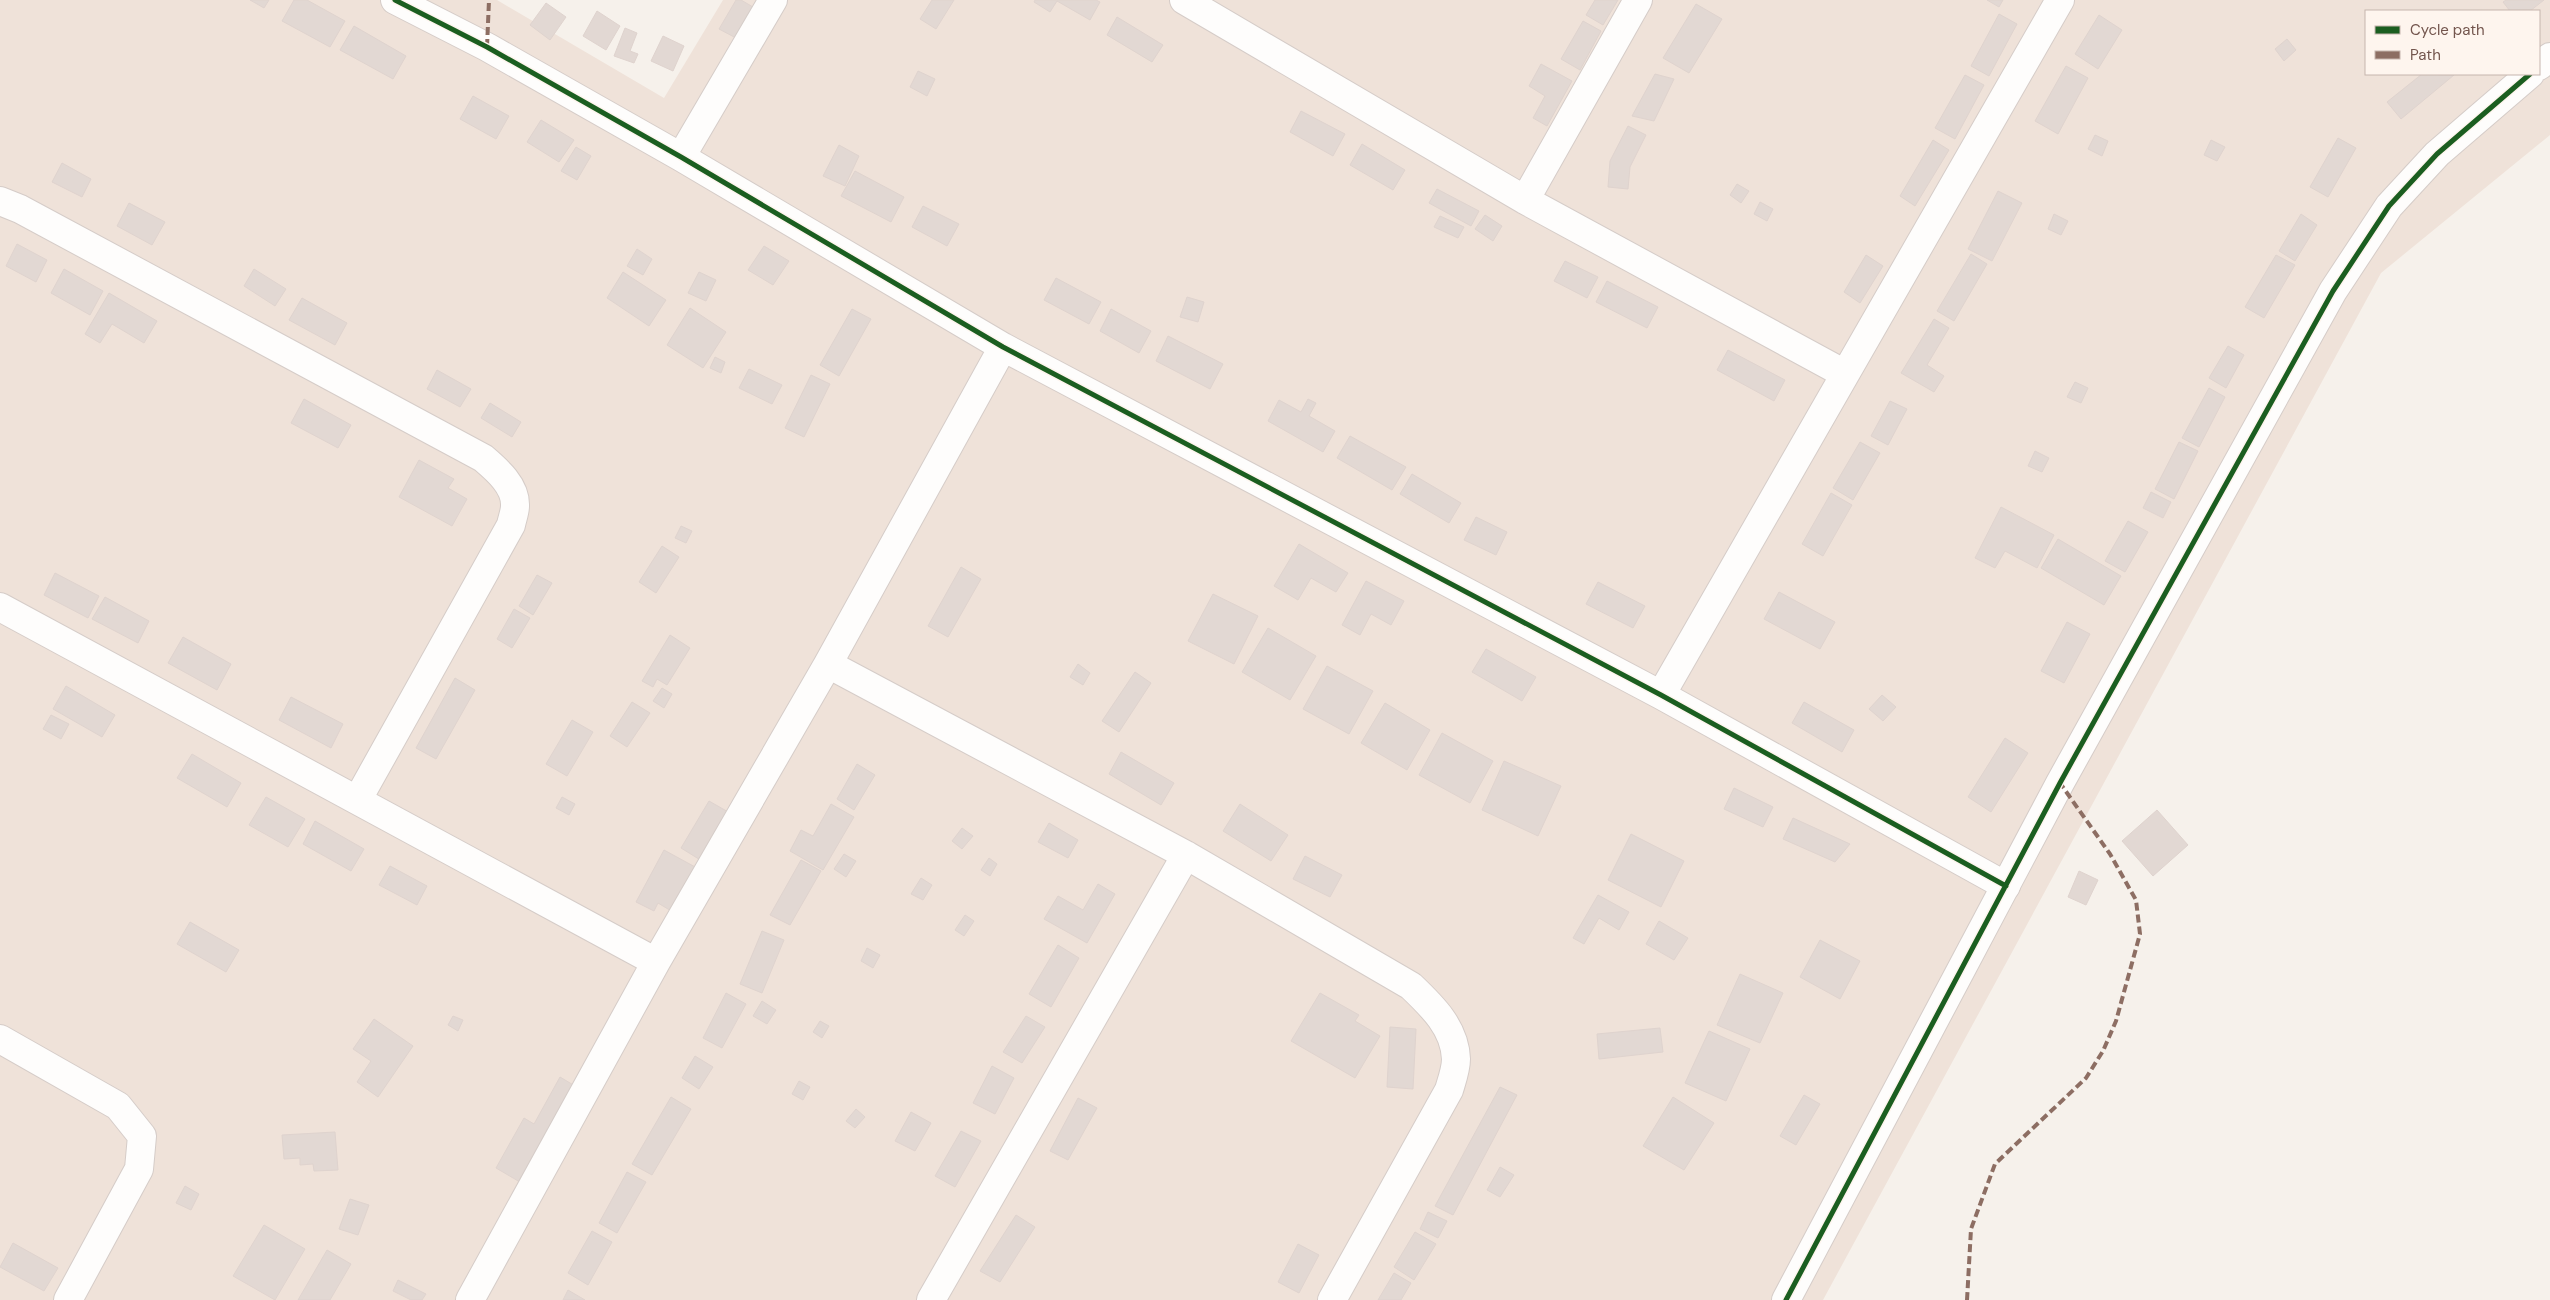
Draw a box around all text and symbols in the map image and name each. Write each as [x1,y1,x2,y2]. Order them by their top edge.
legend [2365,10,2540,75]
text: Cycle path [2410,20,2485,40]
text: Path [2410,45,2441,65]

